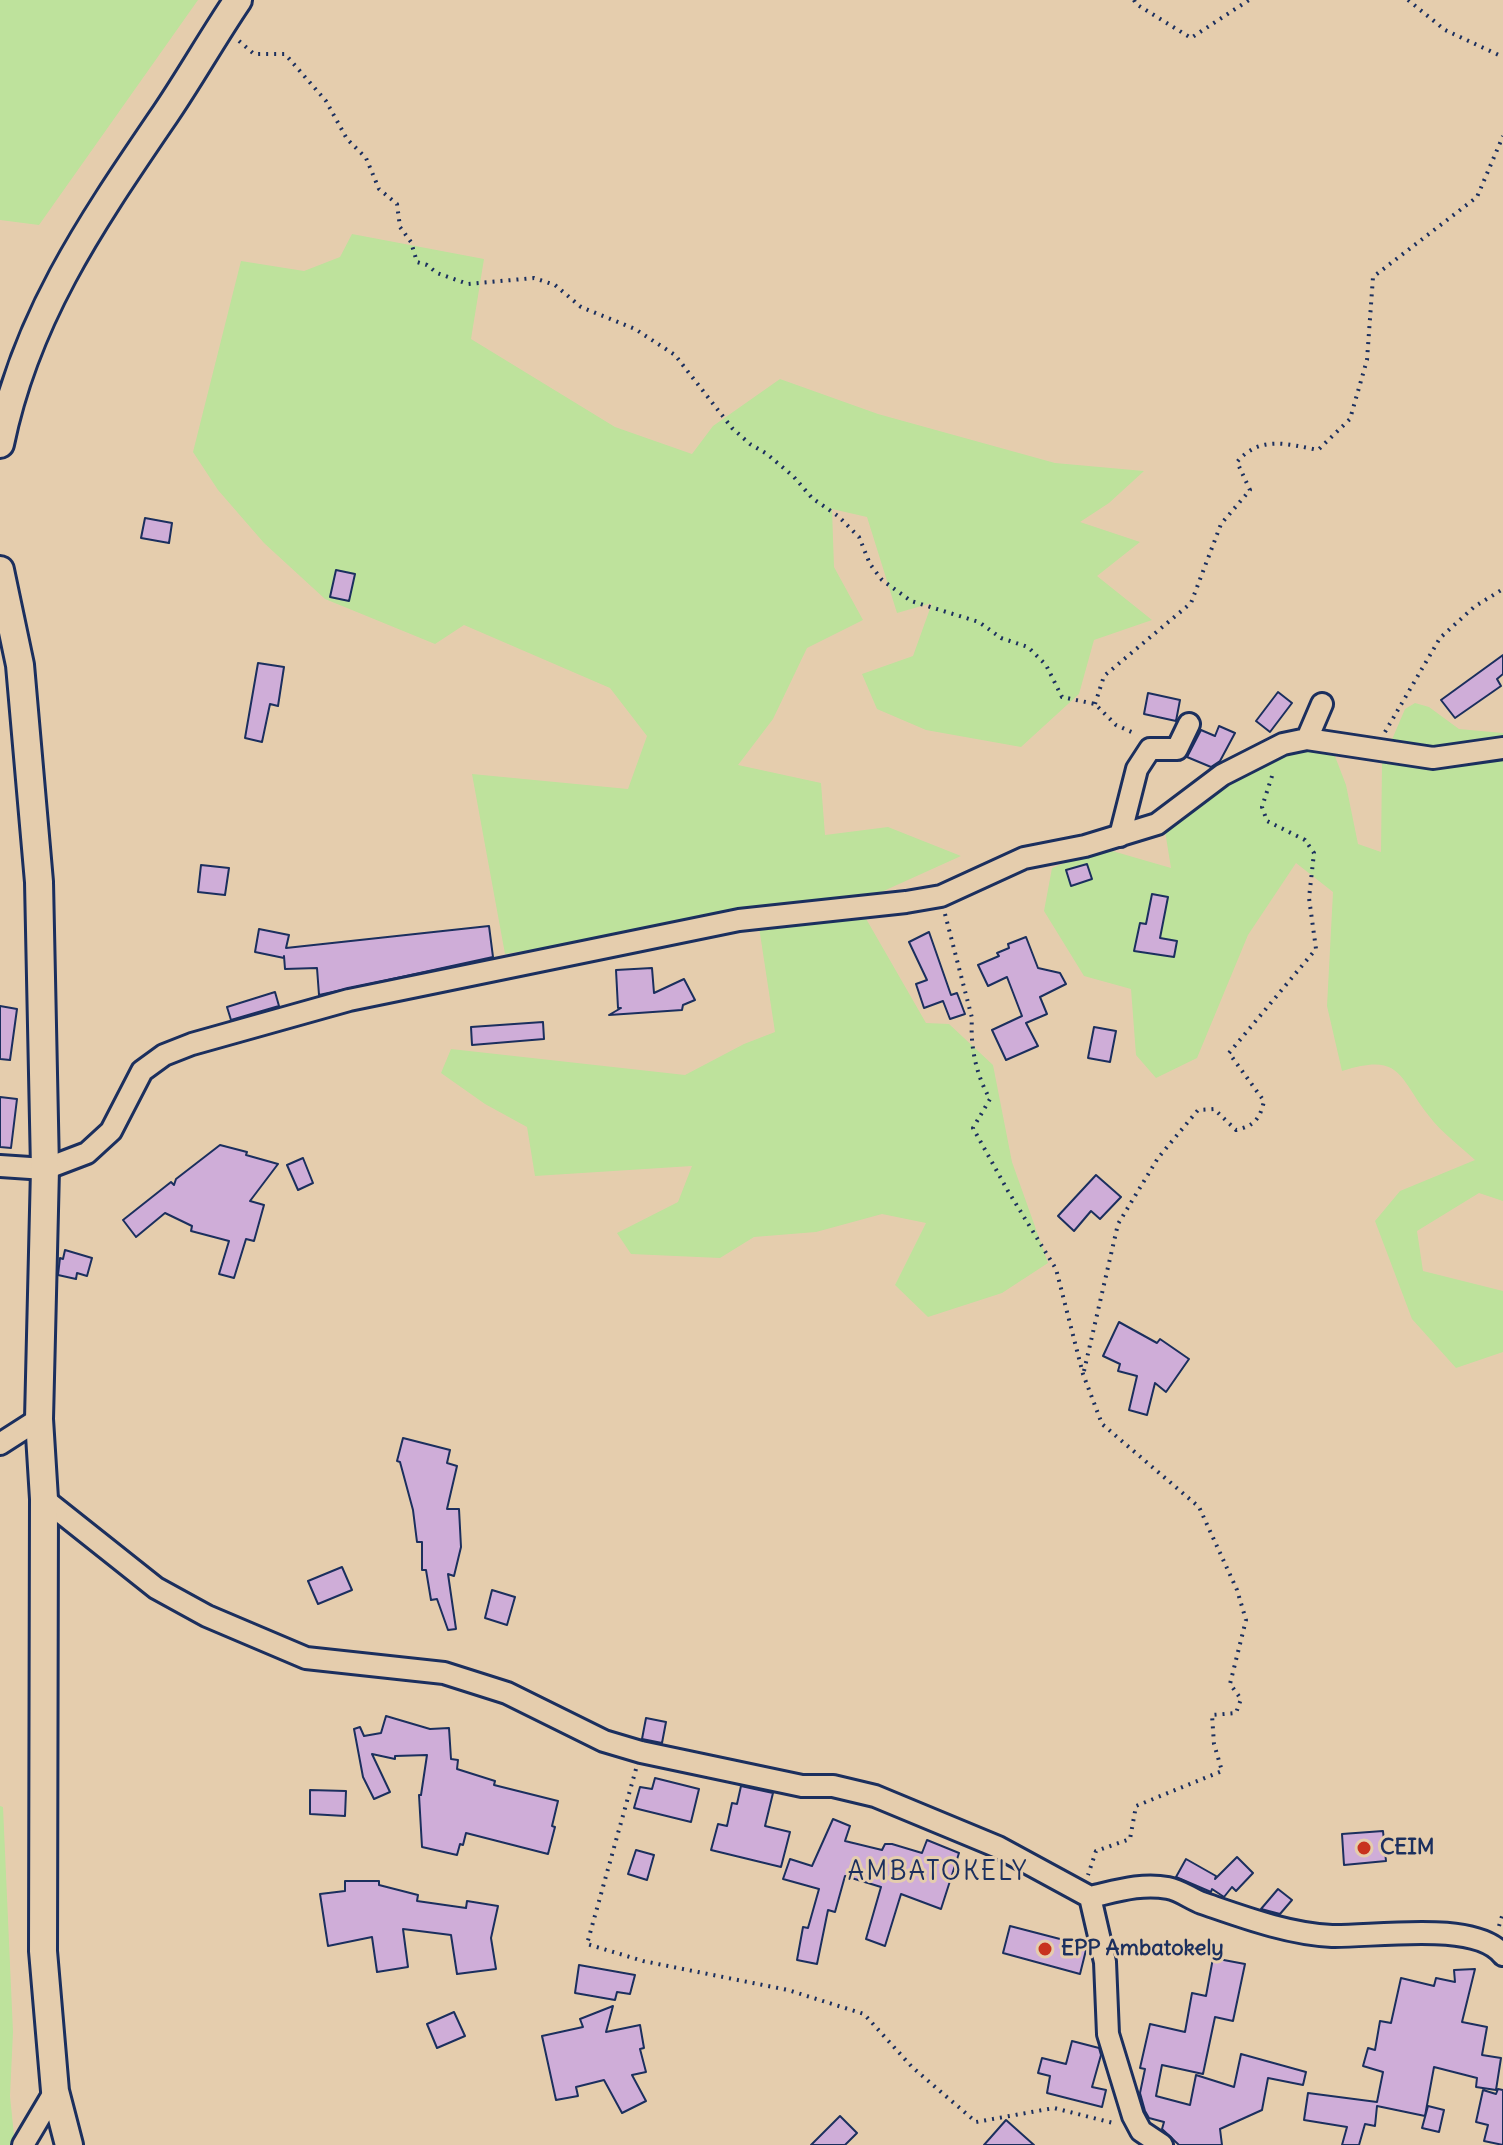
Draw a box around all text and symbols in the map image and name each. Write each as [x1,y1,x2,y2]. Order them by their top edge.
place label: CEIM [1380,1835,1435,1861]
marker: CEIM [1355,1839,1373,1857]
district label: AMBATOKELY [848,1857,1028,1889]
place label: EPP Ambatokely [1061,1936,1224,1962]
marker: EPP Ambatokely [1036,1940,1054,1958]

